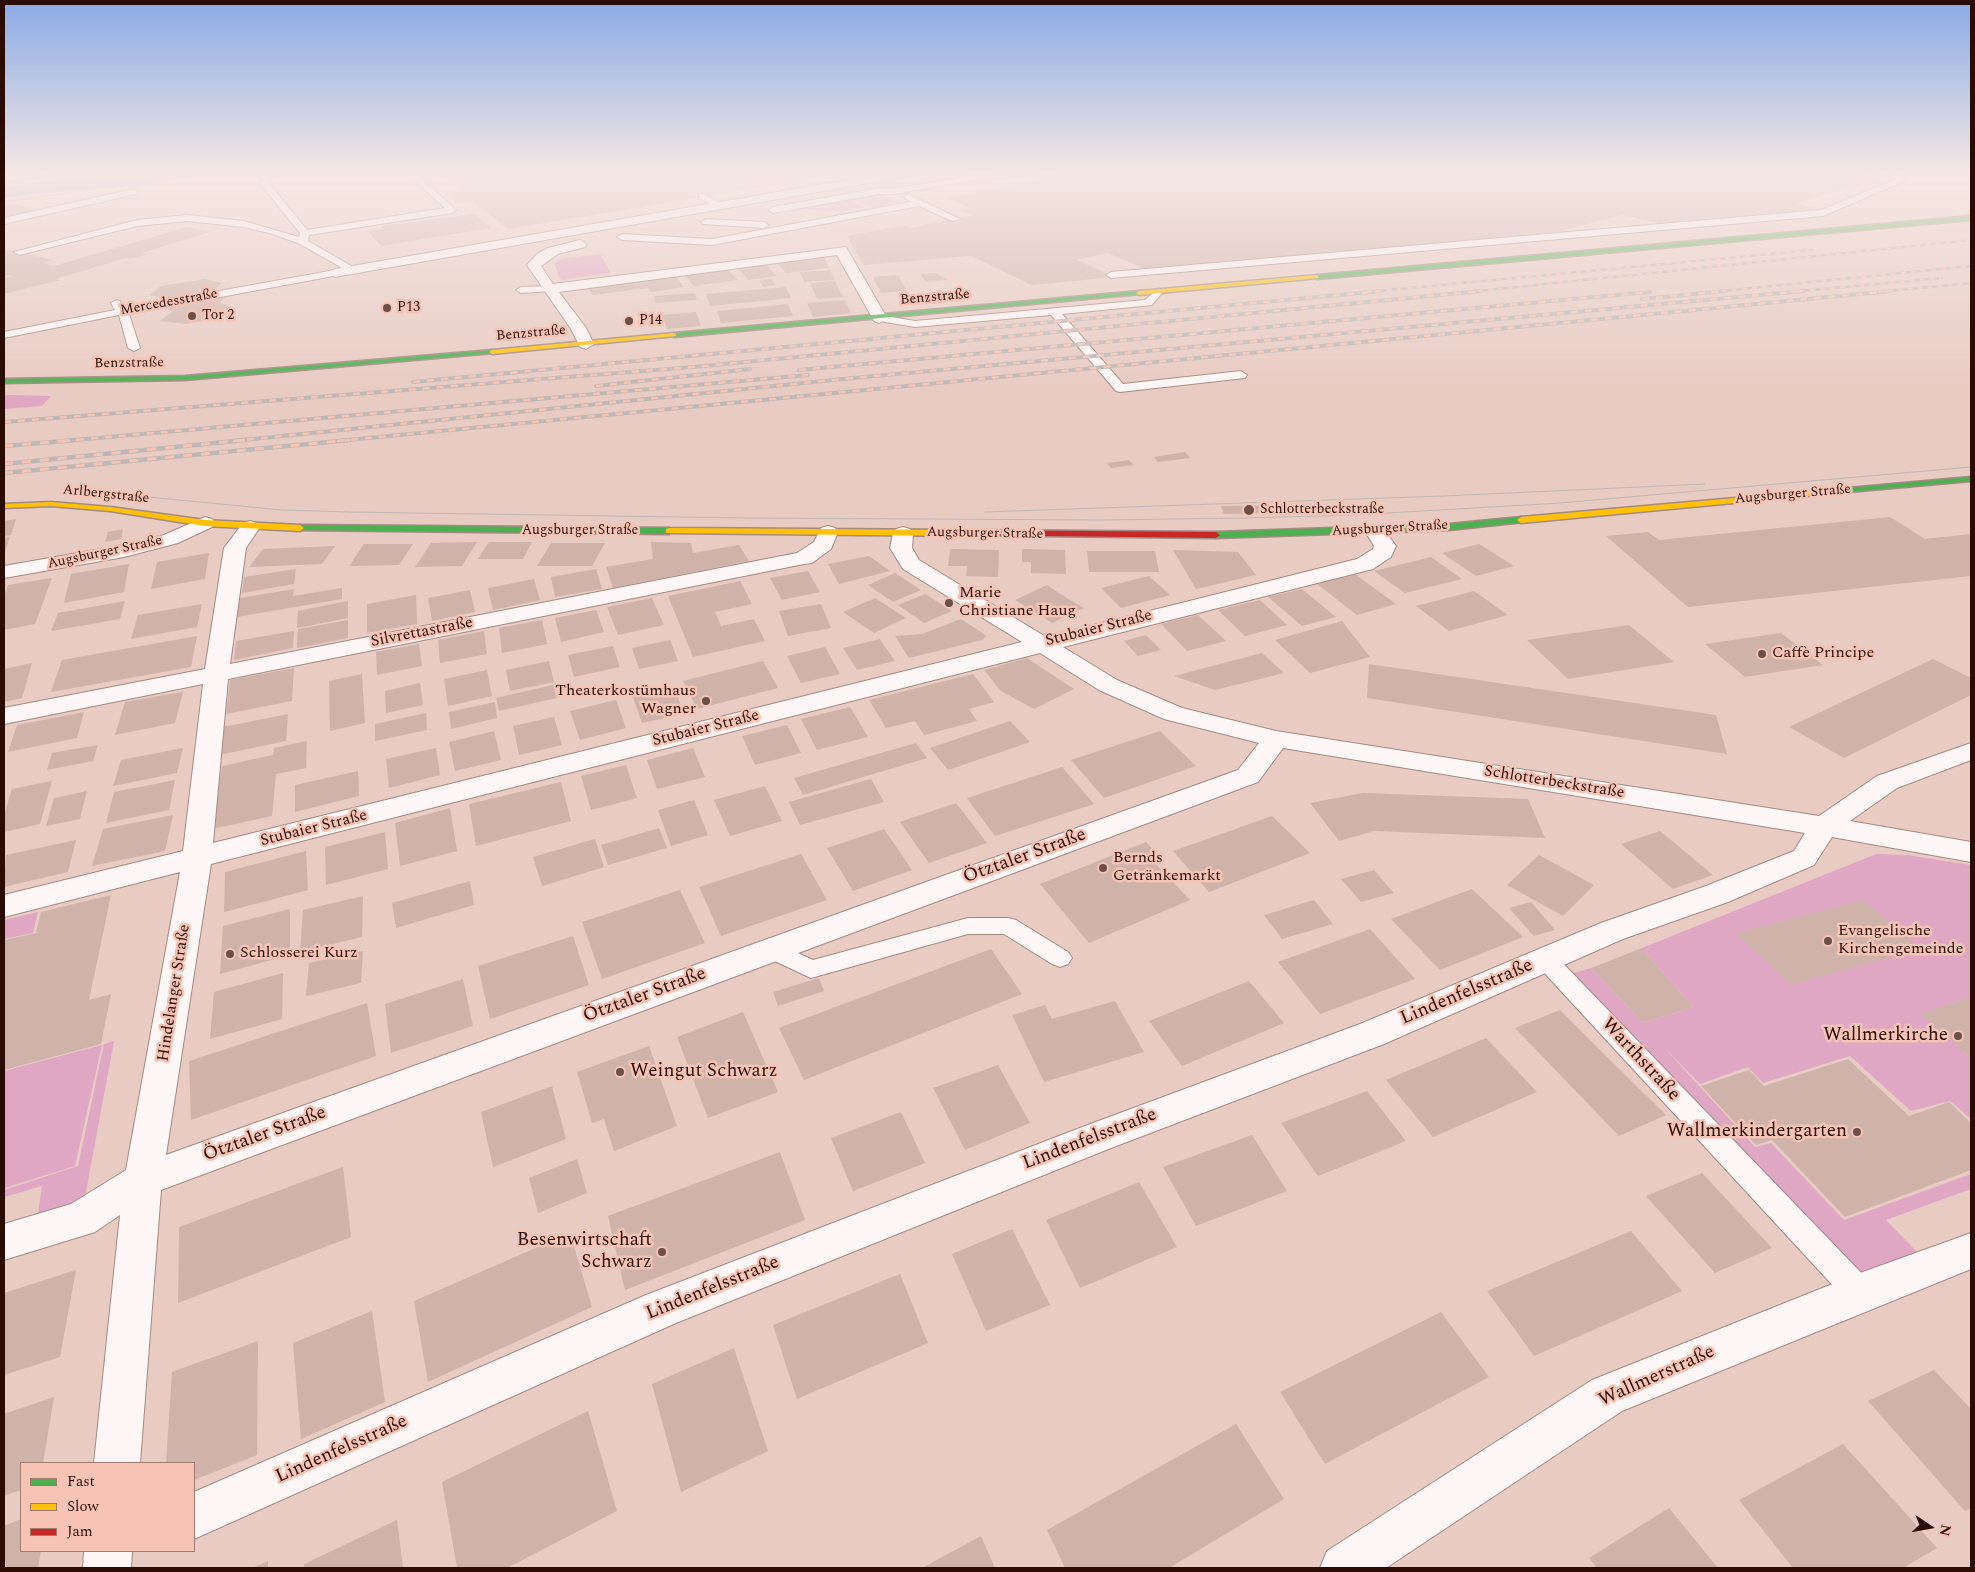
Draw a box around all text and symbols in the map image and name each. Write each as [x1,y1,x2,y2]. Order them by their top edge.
street label: Mercedesstraße [119,286,219,320]
street label: Benzstraße [900,287,970,309]
place label: P13 [397,300,420,316]
marker: P13 [381,302,393,314]
place label: Tor 2 [202,308,234,324]
marker: Tor 2 [186,310,198,322]
place label: P14 [639,313,662,329]
marker: P14 [623,315,635,327]
street label: Benzstraße [496,323,566,345]
street label: Benzstraße [94,355,164,373]
street label: Arlbergstraße [62,482,150,508]
street label: Augsburger Straße [1734,482,1852,508]
place label: Schlotterbeckstraße [1260,502,1384,518]
marker: Schlotterbeckstraße [1242,503,1256,517]
street label: Augsburger Straße [1331,518,1449,540]
street label: Augsburger Straße [522,523,638,539]
street label: Augsburger Straße [927,525,1043,543]
street label: Augsburger Straße [46,533,164,573]
place label: Marie Christiane Haug [959,584,1076,622]
marker: Marie Christiane Haug [943,597,955,609]
street label: Stubaier Straße [1044,606,1154,652]
street label: Silvrettastraße [369,614,475,652]
place label: Caffè Principe [1772,644,1874,664]
marker: Caffè Principe [1756,648,1768,660]
place label: Theaterkostümhaus Wagner [555,682,696,720]
marker: Theaterkostümhaus Wagner [700,695,712,707]
street label: Stubaier Straße [651,706,761,752]
street label: Schlotterbeckstraße [1482,762,1626,804]
street label: Stubaier Straße [259,806,369,852]
street label: Ötztaler Straße [960,824,1090,890]
place label: Bernds Getränkemarkt [1113,849,1221,887]
marker: Bernds Getränkemarkt [1097,862,1109,874]
place label: Evangelische Kirchengemeinde [1838,922,1963,960]
street label: Hindelanger Straße [155,923,195,1063]
marker: Evangelische Kirchengemeinde [1822,935,1834,947]
place label: Schlosserei Kurz [240,944,358,964]
marker: Schlosserei Kurz [224,948,236,960]
street label: Lindenfelsstraße [1397,955,1537,1031]
street label: Ötztaler Straße [580,963,710,1029]
street label: Warthstraße [1596,1014,1684,1106]
place label: Wallmerkirche [1823,1025,1948,1047]
marker: Wallmerkirche [1952,1030,1964,1042]
place label: Weingut Schwarz [630,1061,778,1083]
marker: Weingut Schwarz [614,1066,626,1078]
street label: Ötztaler Straße [200,1102,330,1168]
street label: Lindenfelsstraße [1020,1104,1160,1176]
place label: Wallmerkindergarten [1667,1121,1847,1143]
marker: Wallmerkindergarten [1851,1126,1863,1138]
place label: Besenwirtschaft Schwarz [517,1230,652,1274]
marker: Besenwirtschaft Schwarz [656,1246,668,1258]
street label: Lindenfelsstraße [643,1252,783,1326]
street label: Wallmerstraße [1596,1341,1718,1413]
street label: Lindenfelsstraße [273,1411,411,1489]
legend [20,1462,195,1552]
text: Fast [67,1470,95,1493]
text: Slow [67,1495,99,1518]
north arrow [1905,1502,1955,1552]
text: Jam [67,1520,93,1543]
text: N [1934,1522,1957,1538]

